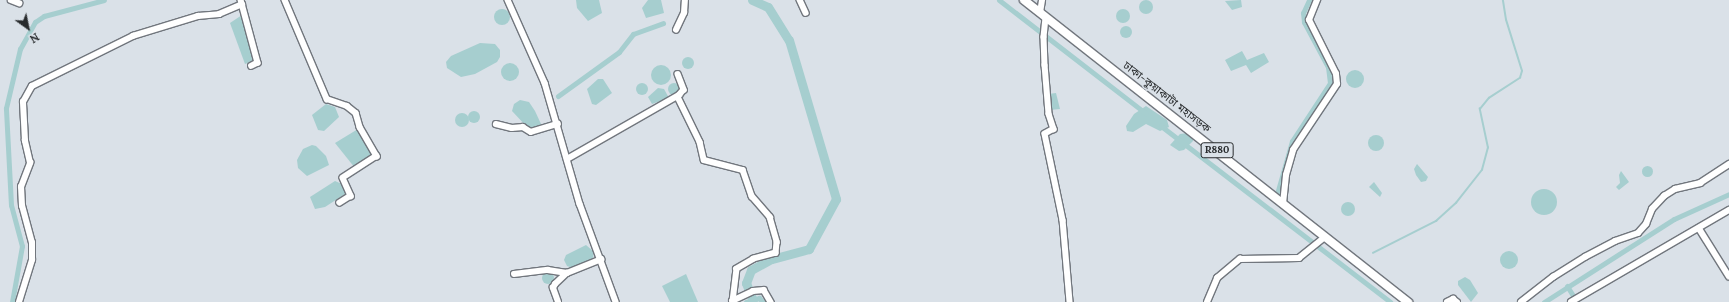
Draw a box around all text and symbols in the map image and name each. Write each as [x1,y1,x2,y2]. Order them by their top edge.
north arrow [8,8,48,48]
text: N [27,30,42,46]
street label: ঢাকা-কুয়াকাটা মহাসড়ক [1121,59,1213,135]
road number: R880 [1200,142,1234,158]

